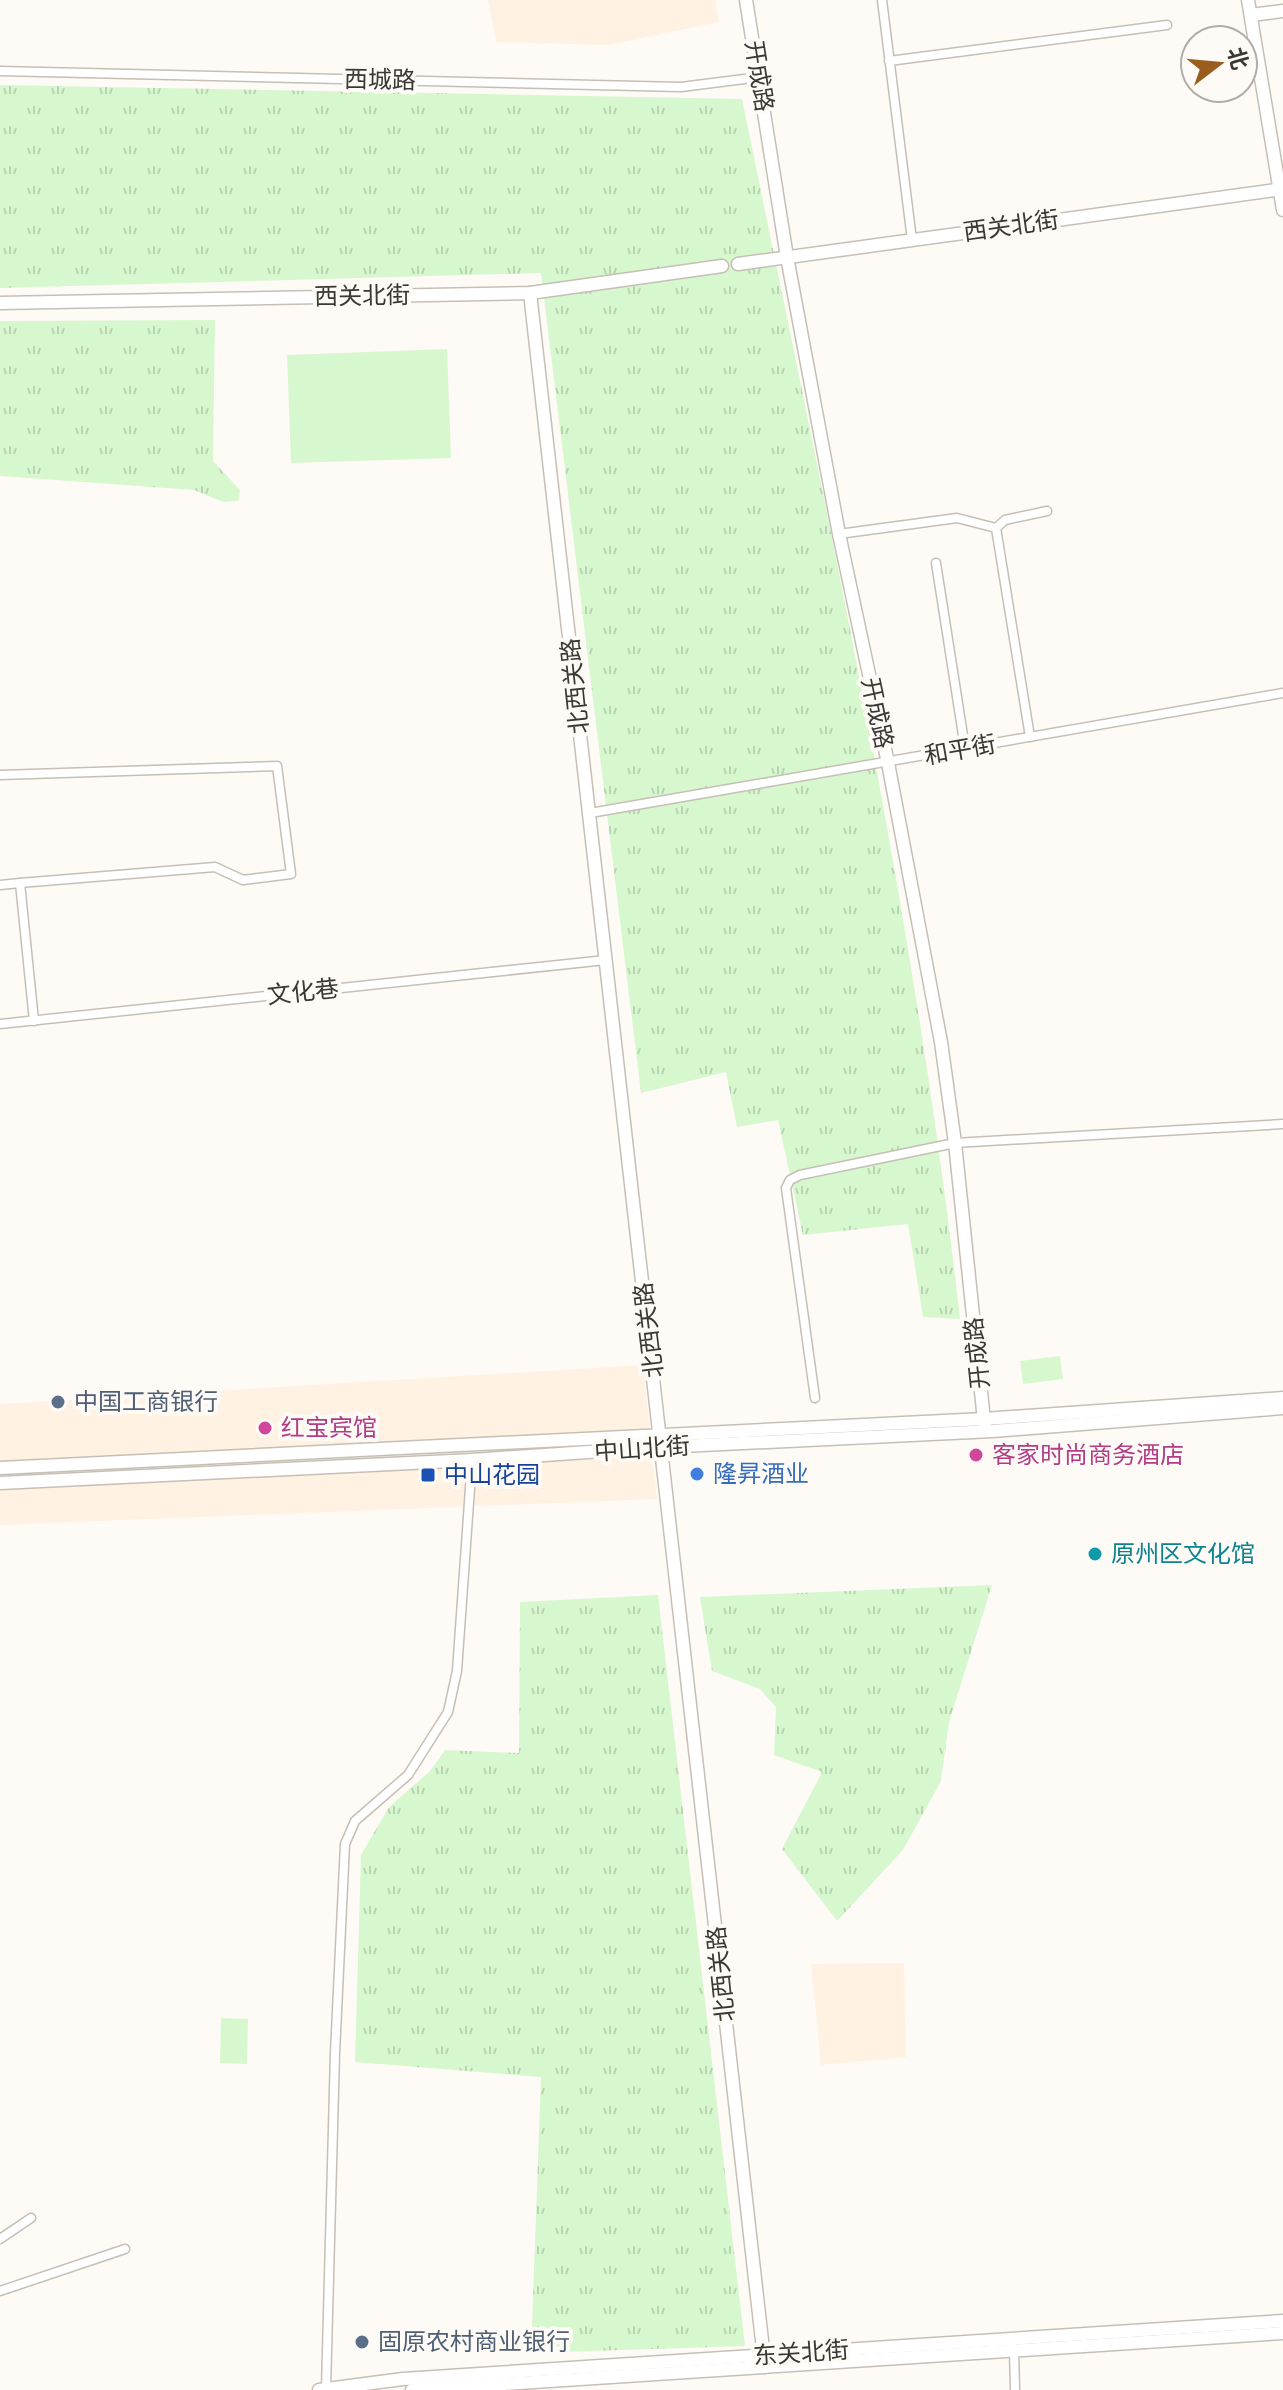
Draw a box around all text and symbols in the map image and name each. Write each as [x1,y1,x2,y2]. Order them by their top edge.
north arrow [1179,24,1259,104]
street label: 开成路 [741,38,777,114]
text: 北 [1223,45,1253,73]
street label: 西城路 [344,66,416,94]
street label: 西关北街 [962,206,1060,246]
street label: 西关北街 [314,282,410,310]
street label: 北西关路 [557,637,593,735]
street label: 开成路 [857,675,897,751]
street label: 和平街 [922,731,998,769]
street label: 文化巷 [266,975,340,1009]
street label: 北西关路 [630,1281,668,1379]
street label: 开成路 [960,1316,994,1390]
place label: 中国工商银行 [74,1389,218,1415]
marker: 中国工商银行 [49,1393,67,1411]
place label: 红宝宾馆 [281,1415,377,1441]
marker: 红宝宾馆 [256,1419,274,1437]
street label: 中山北街 [593,1433,691,1465]
place label: 客家时尚商务酒店 [992,1442,1184,1468]
marker: 客家时尚商务酒店 [967,1446,985,1464]
place label: 隆昇酒业 [713,1461,809,1487]
place label: 中山花园 [444,1462,540,1488]
marker: 隆昇酒业 [688,1465,706,1483]
marker: 中山花园 [419,1466,437,1484]
place label: 原州区文化馆 [1111,1541,1255,1567]
marker: 原州区文化馆 [1086,1545,1104,1563]
street label: 北西关路 [703,1925,739,2023]
place label: 固原农村商业银行 [378,2329,570,2355]
marker: 固原农村商业银行 [353,2333,371,2351]
street label: 东关北街 [752,2337,850,2369]

